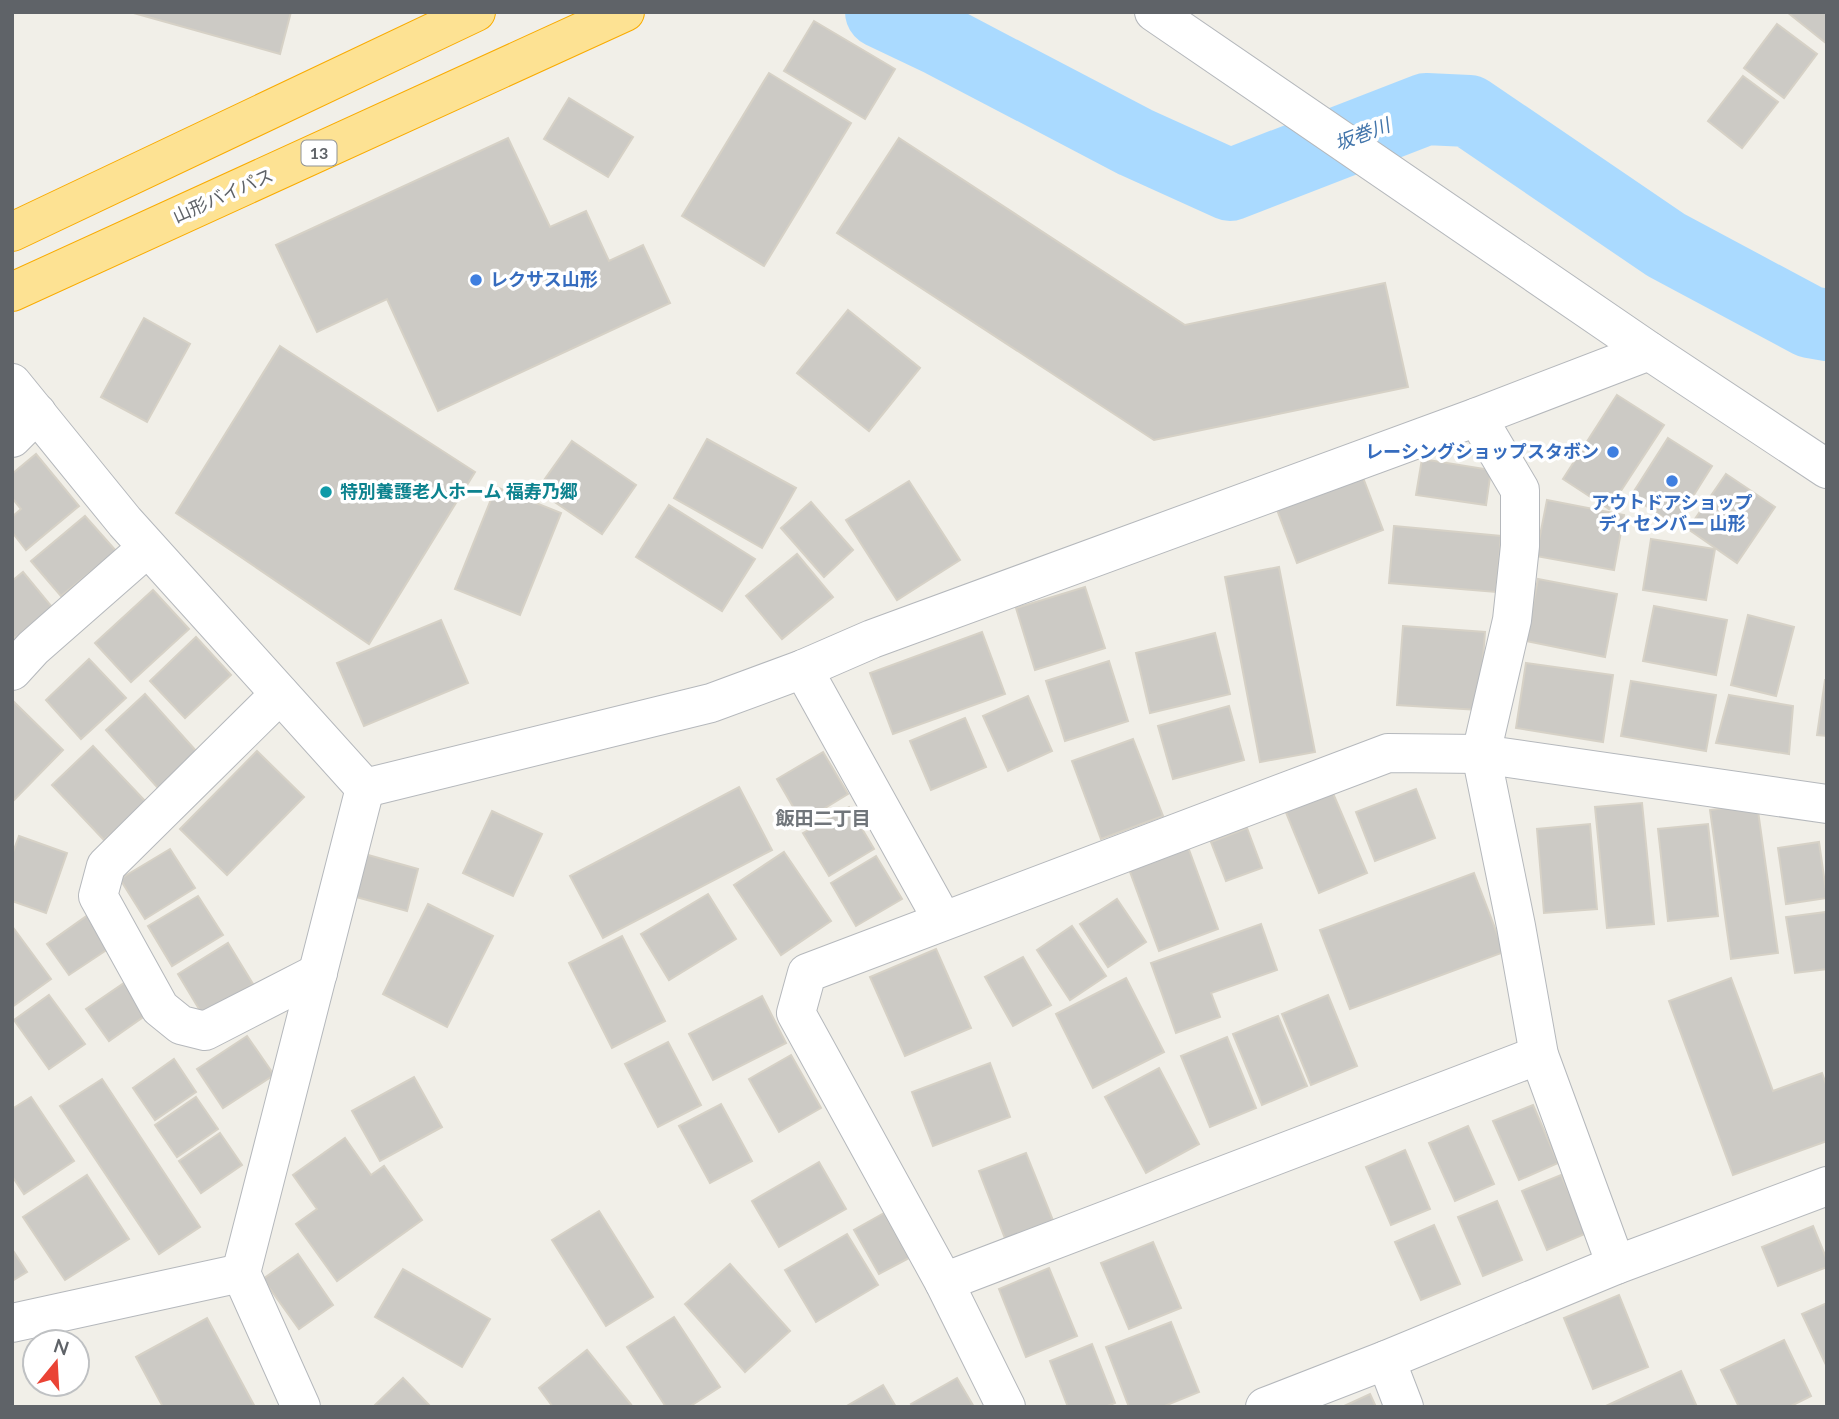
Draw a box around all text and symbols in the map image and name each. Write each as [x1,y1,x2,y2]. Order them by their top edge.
water label: 坂巻川 [1331,112,1394,154]
road number: 13 [302,140,336,166]
street label: 山形バイパス [169,163,276,227]
place label: レクサス山形 [490,268,598,290]
marker: レクサス山形 [468,272,484,288]
place label: レーシングショップスタボン [1365,440,1599,462]
marker: レーシングショップスタボン [1605,444,1621,460]
marker: アウトドアショップ ディセンバー 山形 [1664,473,1680,489]
place label: 特別養護老人ホーム 福寿乃郷 [340,480,578,502]
marker: 特別養護老人ホーム 福寿乃郷 [318,484,334,500]
place label: アウトドアショップ ディセンバー 山形 [1591,491,1753,534]
district label: 飯田二丁目 [775,806,871,829]
north arrow [21,1328,91,1398]
text: N [51,1333,72,1360]

